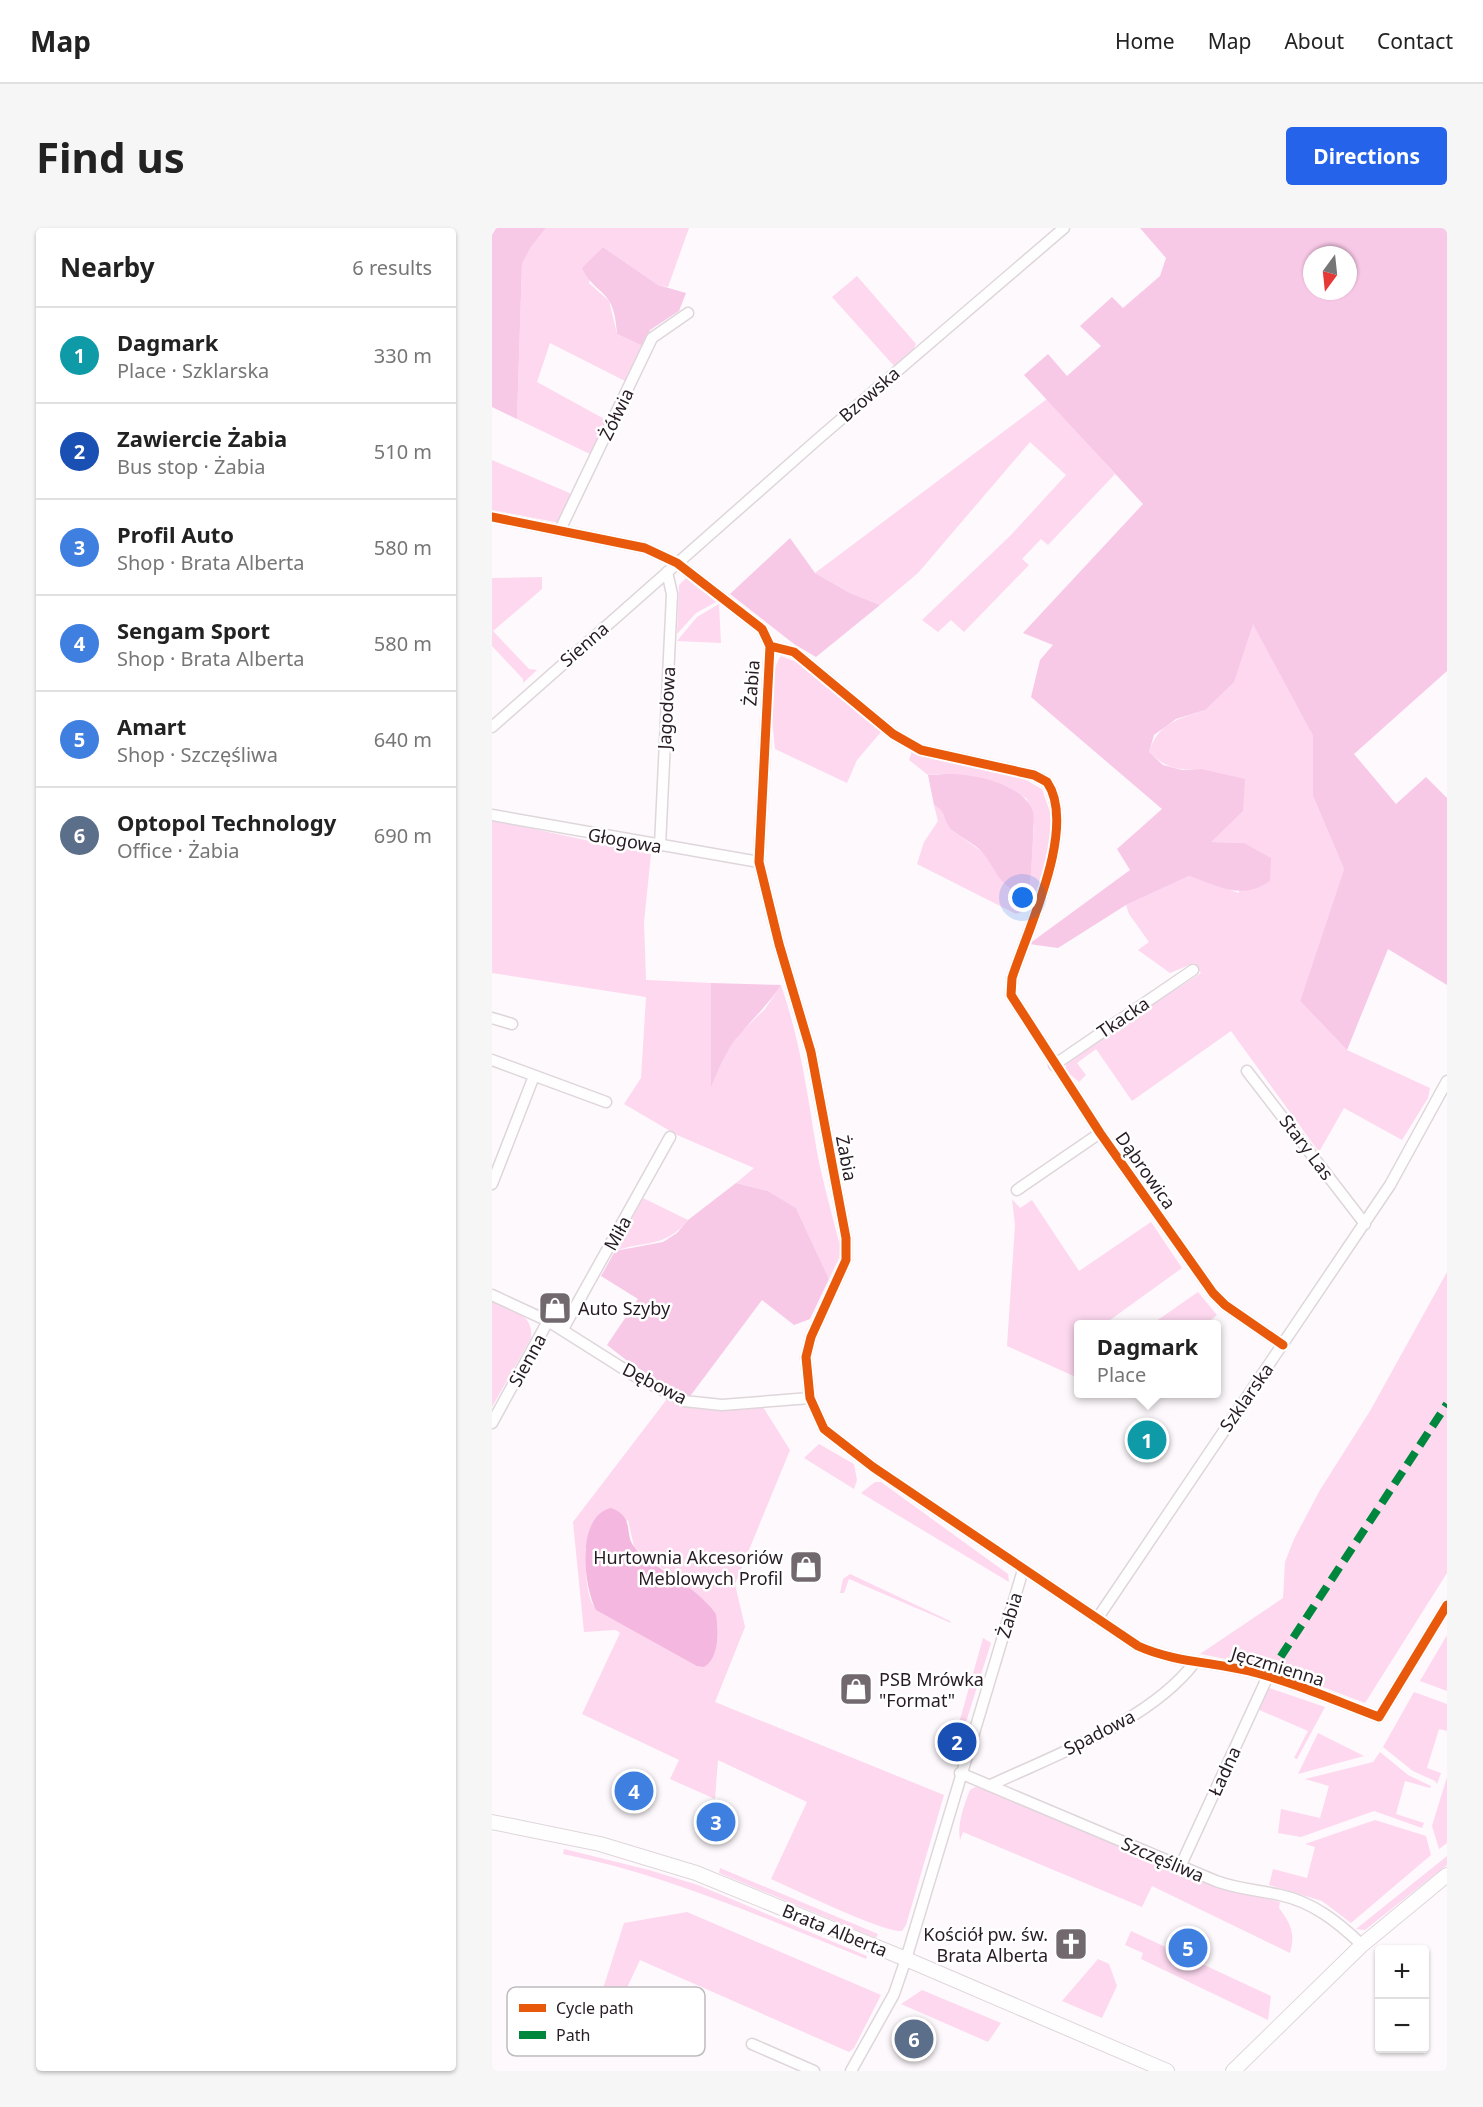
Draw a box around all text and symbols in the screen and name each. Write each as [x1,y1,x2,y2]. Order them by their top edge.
text: Map [30,22,91,60]
text: Home [1115,27,1175,55]
text: Map [1208,27,1251,55]
text: About [1284,27,1344,55]
text: Contact [1377,27,1453,55]
button: Directions [1286,127,1447,185]
text: Find us [36,128,185,185]
north arrow [1303,246,1357,300]
text: Nearby [60,249,155,285]
text: 6 results [352,254,432,281]
text: Dagmark [117,327,218,357]
text: 1 [74,342,85,369]
text: 330 m [374,342,432,369]
text: Place · Szklarska [117,357,269,384]
street label: Bzowska [834,361,904,427]
street label: Żółwia [593,384,639,444]
text: Zawiercie Żabia [117,423,287,453]
text: 2 [74,438,85,465]
text: 510 m [374,438,432,465]
text: Bus stop · Żabia [117,453,265,480]
text: Profil Auto [117,519,234,549]
text: 3 [74,534,85,561]
text: 580 m [374,534,432,561]
text: Shop · Brata Alberta [117,549,304,576]
text: Sengam Sport [117,615,270,645]
street label: Sienna [555,616,613,672]
text: 4 [74,630,85,657]
text: 580 m [374,630,432,657]
text: Shop · Brata Alberta [117,645,304,672]
street label: Żabia [737,659,765,707]
street label: Jagodowa [652,666,680,752]
text: Amart [117,711,186,741]
text: 5 [74,726,85,753]
text: 640 m [374,726,432,753]
text: Shop · Szczęśliwa [117,741,278,768]
text: Optopol Technology [117,807,336,837]
text: 6 [74,822,85,849]
text: 690 m [374,822,432,849]
street label: Głogowa [586,822,664,858]
text: Office · Żabia [117,837,240,864]
your location [1008,883,1037,912]
street label: Tkacka [1092,991,1154,1043]
street label: Stary Las [1275,1109,1339,1185]
street label: Dąbrowica [1111,1126,1181,1214]
street label: Żabia [831,1133,863,1183]
street label: Miła [598,1212,636,1254]
shop icon: Auto Szyby [537,1290,573,1326]
place label: Auto Szyby [578,1296,671,1320]
popup [1074,1320,1221,1398]
street label: Sienna [503,1329,551,1391]
text: Dagmark [1097,1331,1198,1361]
street label: Dębowa [619,1357,691,1409]
street label: Szklarska [1214,1358,1278,1436]
text: Place [1097,1361,1146,1388]
pin: 1 [1128,1418,1166,1462]
place label: Hurtownia Akcesoriów Meblowych Profil [593,1545,783,1590]
shop icon: Hurtownia Akcesoriów Meblowych Profil [788,1549,824,1585]
street label: Żabia [991,1589,1027,1641]
street label: Jęczmienna [1227,1640,1327,1692]
place label: PSB Mrówka "Format" [879,1667,984,1712]
shop icon: PSB Mrówka "Format" [838,1671,874,1707]
street label: Spadowa [1059,1704,1139,1760]
pin: 2 [938,1720,976,1765]
street label: Ładna [1202,1742,1246,1800]
pin: 4 [614,1768,654,1814]
pin: 3 [696,1800,736,1844]
street label: Szczęśliwa [1118,1831,1208,1887]
street label: Brata Alberta [779,1898,891,1962]
place label: Kościół pw. św. Brata Alberta [923,1922,1048,1967]
church icon: Kościół pw. św. Brata Alberta [1053,1926,1089,1962]
pin: 5 [1168,1926,1208,1970]
map controls [1375,1945,1429,2053]
button: + [1375,1945,1429,1999]
legend [507,1987,705,2056]
text: Cycle path [556,1997,634,2019]
button: − [1375,1999,1429,2053]
pin: 6 [894,2016,934,2062]
text: Path [556,2024,590,2046]

